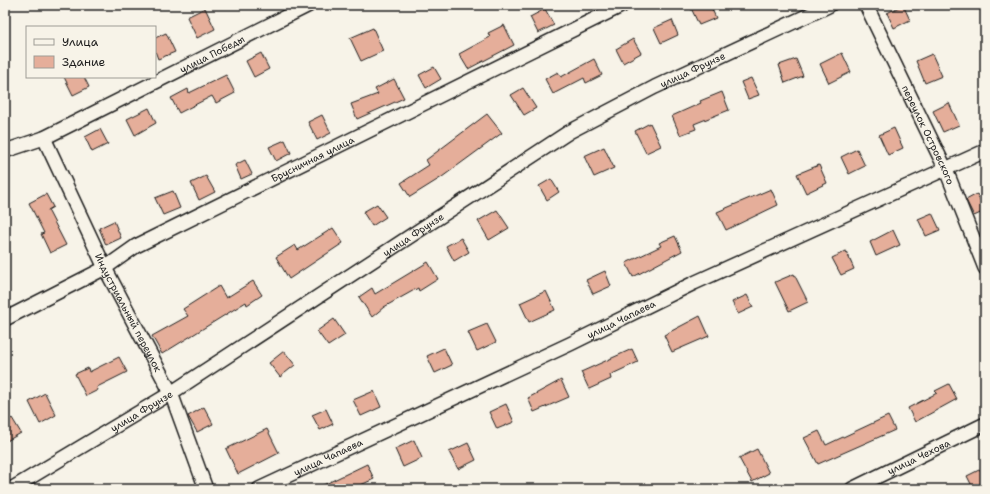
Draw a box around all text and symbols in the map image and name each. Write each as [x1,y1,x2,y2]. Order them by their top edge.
legend [26,26,156,78]
street label: улица Победы [177,32,247,76]
text: Улица [62,34,99,50]
street label: улица Фрунзе [658,49,728,91]
text: Здание [62,54,106,70]
street label: переулок Островского [899,83,957,186]
street label: Брусничная улица [269,133,357,185]
street label: улица Фрунзе [380,210,447,259]
street label: Индустриальный переулок [92,251,165,375]
street label: улица Чапаева [585,297,658,342]
street label: улица Фрунзе [108,387,175,435]
street label: улица Чапаева [291,435,365,479]
street label: улица Чехова [885,436,953,478]

